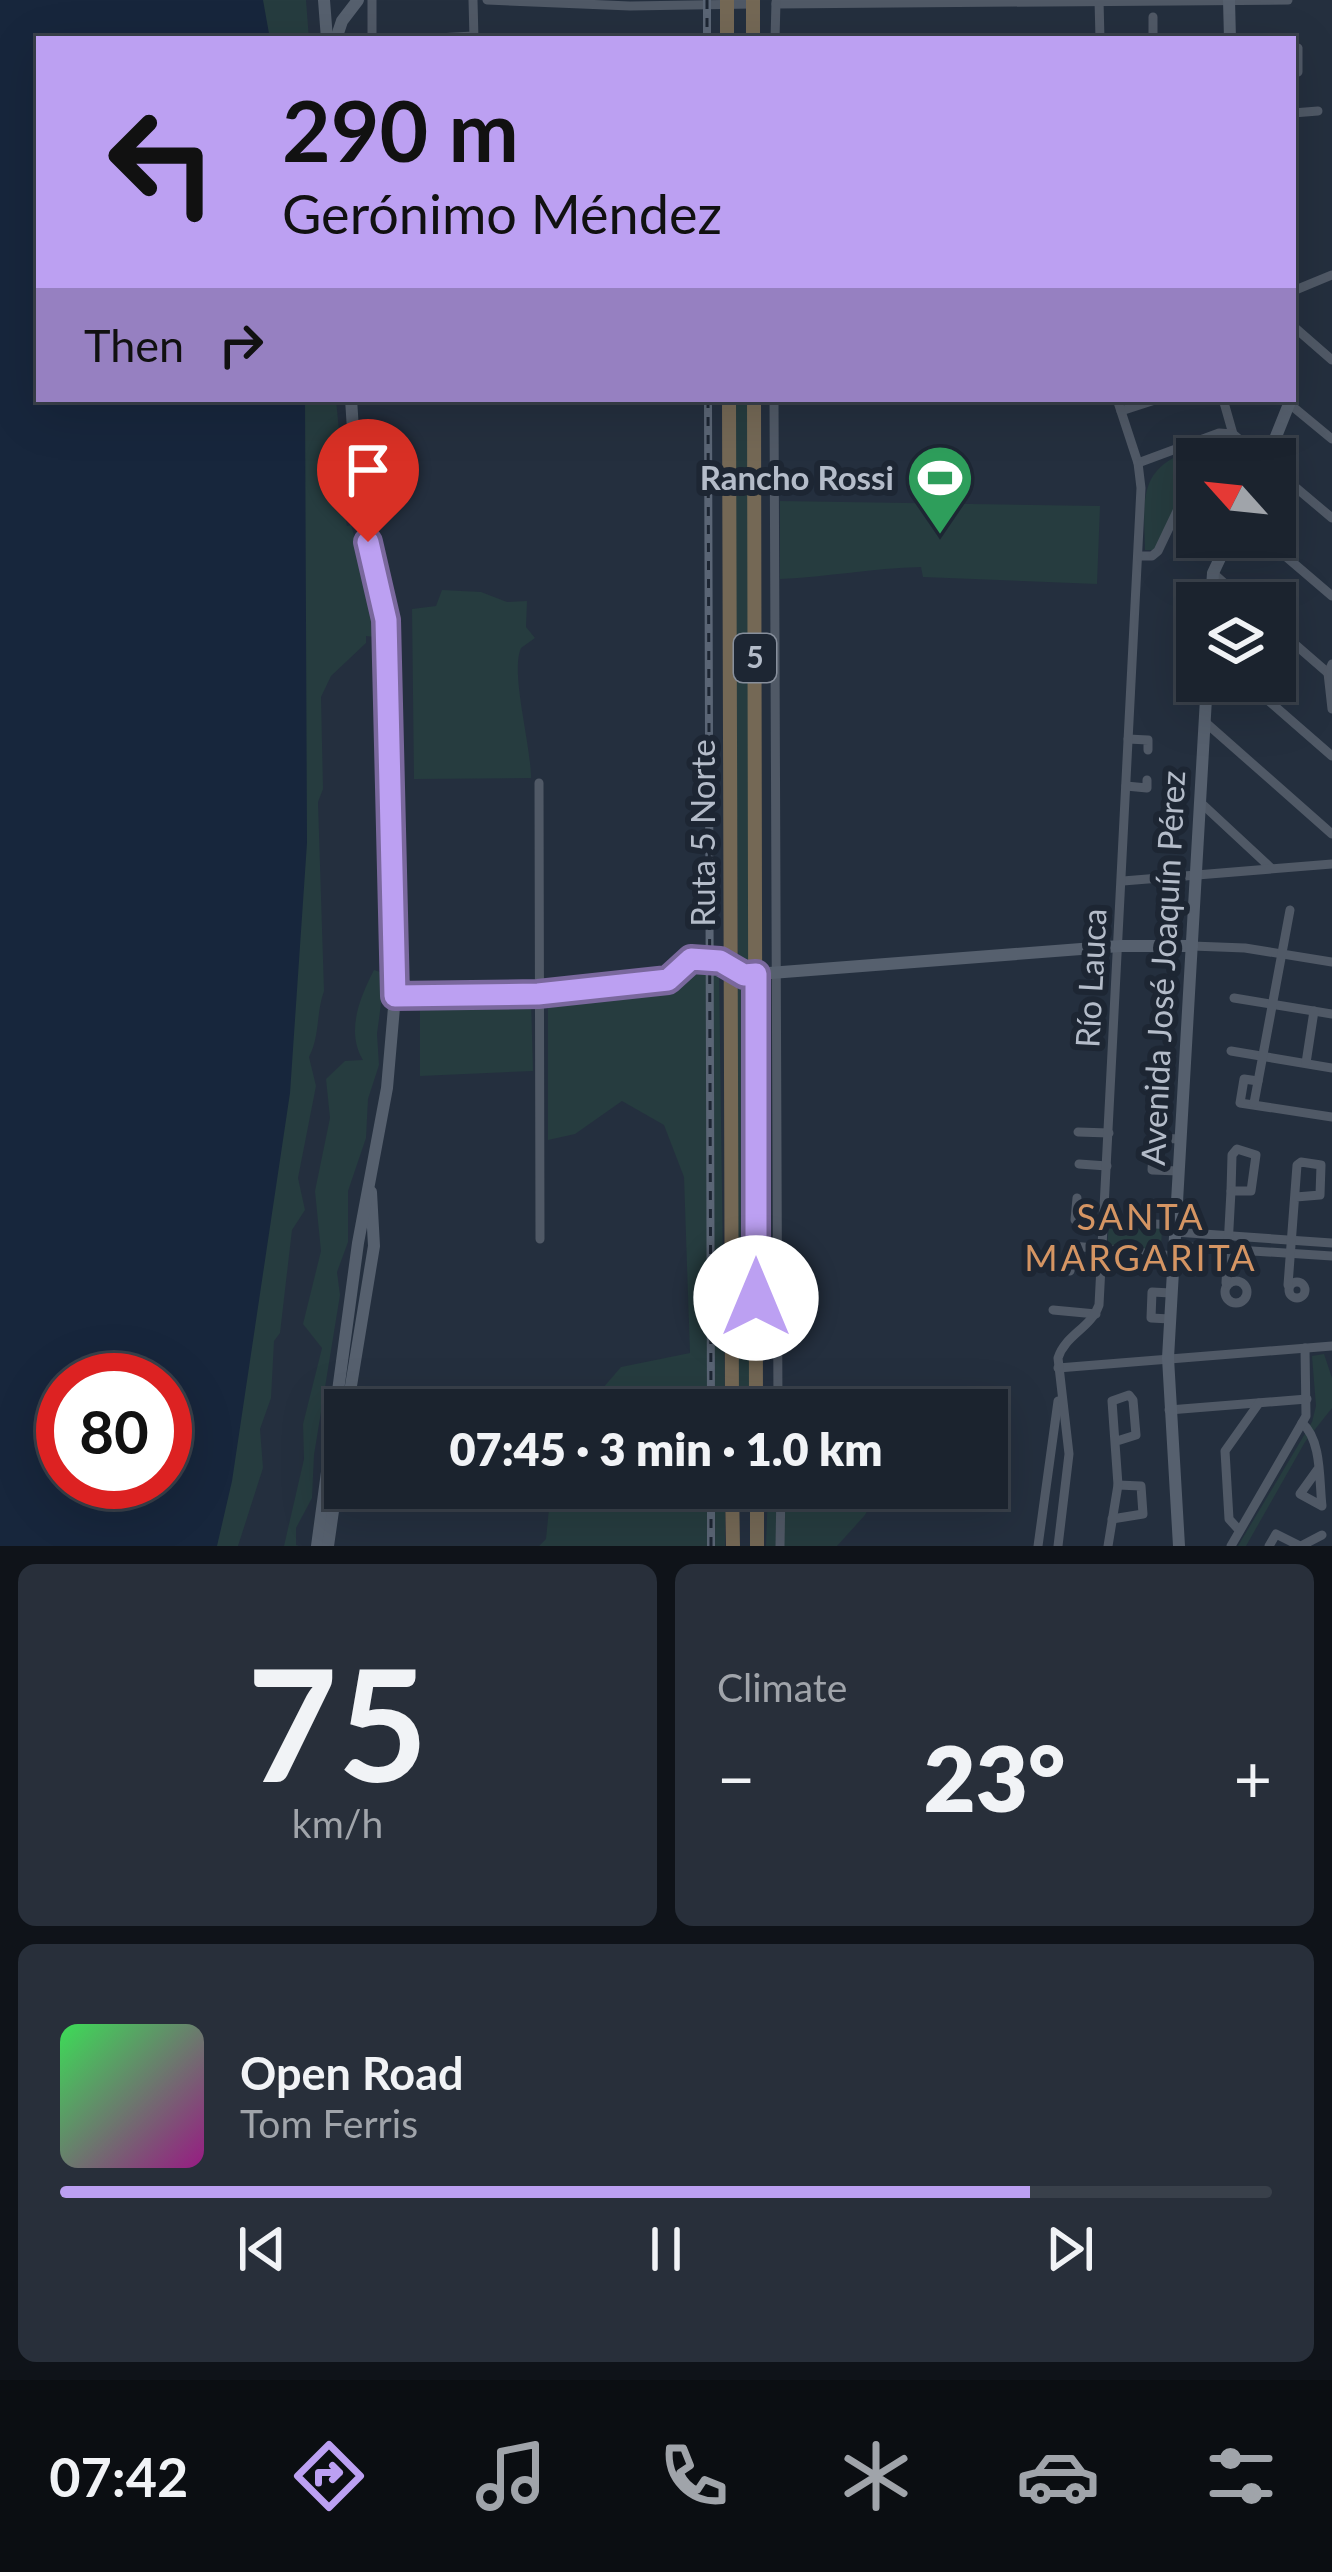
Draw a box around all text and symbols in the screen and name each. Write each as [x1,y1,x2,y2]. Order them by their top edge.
text: 290 m [282,79,519,180]
icon: left [84,84,240,240]
text: Gerónimo Méndez [282,181,722,246]
icon: right [208,312,274,378]
text: Then [84,318,184,372]
pin [317,419,419,542]
icon: arrive [335,437,401,503]
north arrow [1176,438,1296,558]
map controls [1176,438,1296,702]
sports icon: Rancho Rossi [905,443,975,537]
place label: Rancho Rossi [700,457,894,497]
button: layers [1176,582,1296,702]
road number: 5 [734,634,776,682]
street label: Ruta 5 Norte [682,739,722,927]
street label: Avenida José Joaquín Pérez [1132,770,1192,1166]
street label: Río Lauca [1066,907,1114,1049]
district label: SANTA MARGARITA [1024,1194,1258,1279]
position arrow [693,1235,819,1361]
speed limit sign: 80 [36,1353,192,1509]
text: 07:45 · 3 min · 1.0 km [449,1422,883,1476]
text: 75 [247,1628,428,1815]
text: Climate [717,1664,847,1710]
text: 23° [924,1723,1065,1831]
text: − [717,1738,755,1817]
text: + [1234,1738,1272,1817]
text: km/h [292,1800,383,1846]
text: Open Road [240,2046,464,2100]
text: Tom Ferris [240,2100,418,2146]
icon: previous [229,2216,295,2282]
icon: pause [633,2216,699,2282]
icon: next [1037,2216,1103,2282]
icon: directions [287,2434,371,2518]
icon: music [469,2434,553,2518]
icon: phone [652,2434,736,2518]
icon: climate [834,2434,918,2518]
icon: car [1016,2434,1100,2518]
icon: filters [1199,2434,1283,2518]
text: 07:42 [49,2444,188,2509]

